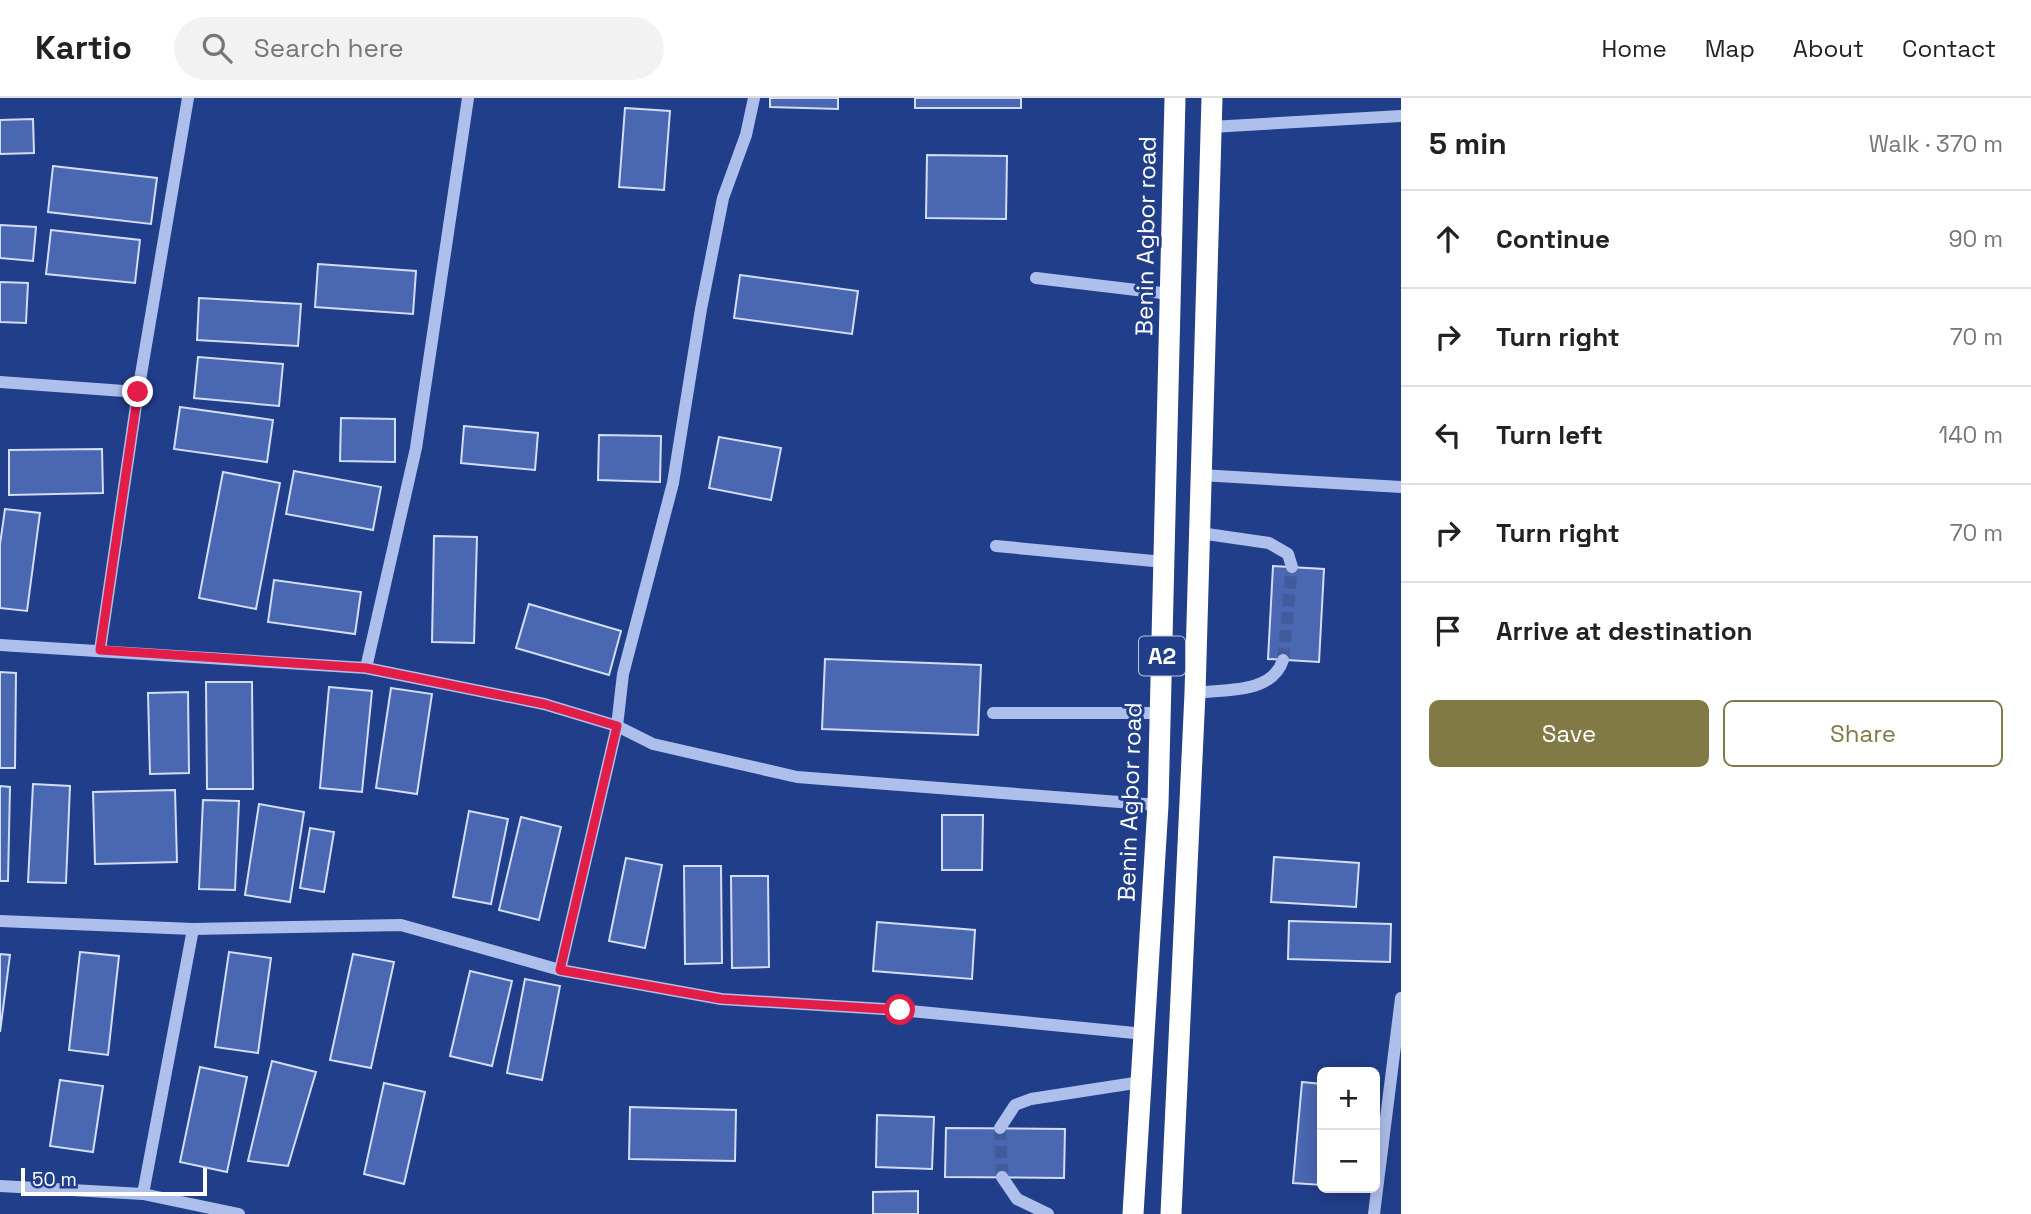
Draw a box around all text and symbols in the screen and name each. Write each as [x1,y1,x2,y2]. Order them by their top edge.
search box [174,17,664,80]
text: Kartio [35,27,132,69]
icon: search [198,29,236,67]
text: Search here [254,31,404,65]
text: Home [1601,33,1667,64]
text: Map [1705,33,1755,64]
text: About [1793,33,1864,64]
text: Contact [1902,33,1996,64]
text: 5 min [1429,124,1507,163]
text: Walk · 370 m [1869,129,2003,159]
street label: Benin Agbor road [1128,136,1163,336]
icon: ahead [1429,220,1467,258]
text: Continue [1496,222,1610,256]
text: 90 m [1948,224,2003,254]
icon: right [1429,318,1467,356]
text: Turn right [1496,320,1620,354]
text: 70 m [1950,322,2003,352]
route end [122,376,153,407]
icon: left [1429,416,1467,454]
text: Turn left [1496,418,1603,452]
text: 140 m [1939,420,2003,450]
icon: right [1429,514,1467,552]
text: Turn right [1496,516,1620,550]
text: 70 m [1950,518,2003,548]
icon: arrive [1429,612,1467,650]
text: Arrive at destination [1496,614,1753,648]
road number: A2 [1139,636,1185,676]
button: Save [1429,700,1709,767]
button: Share [1723,700,2003,767]
street label: Benin Agbor road [1111,702,1148,902]
route start [884,994,915,1025]
map controls [1317,1067,1380,1193]
button: + [1317,1067,1380,1130]
button: − [1317,1130,1380,1193]
scale bar [21,1165,206,1197]
text: 50 m [32,1167,77,1192]

